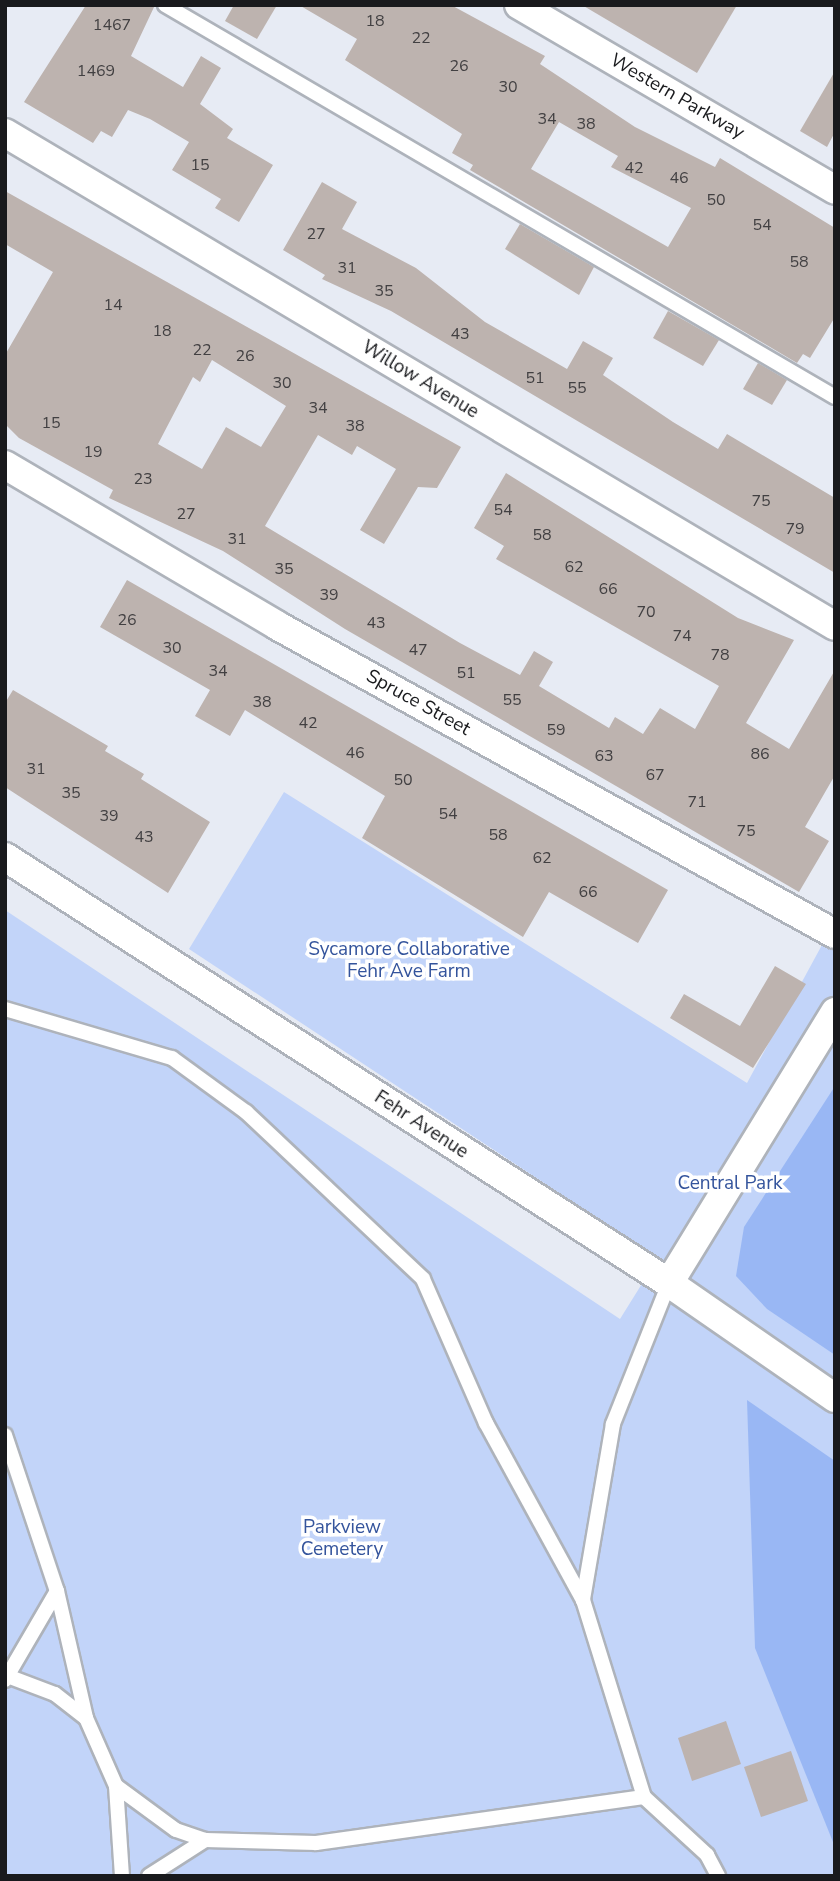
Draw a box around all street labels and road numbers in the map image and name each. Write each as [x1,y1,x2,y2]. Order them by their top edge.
street label: Western Parkway [606,49,748,145]
street label: Willow Avenue [357,336,483,424]
street label: Spruce Street [362,665,474,741]
street label: Fehr Avenue [370,1086,472,1164]

